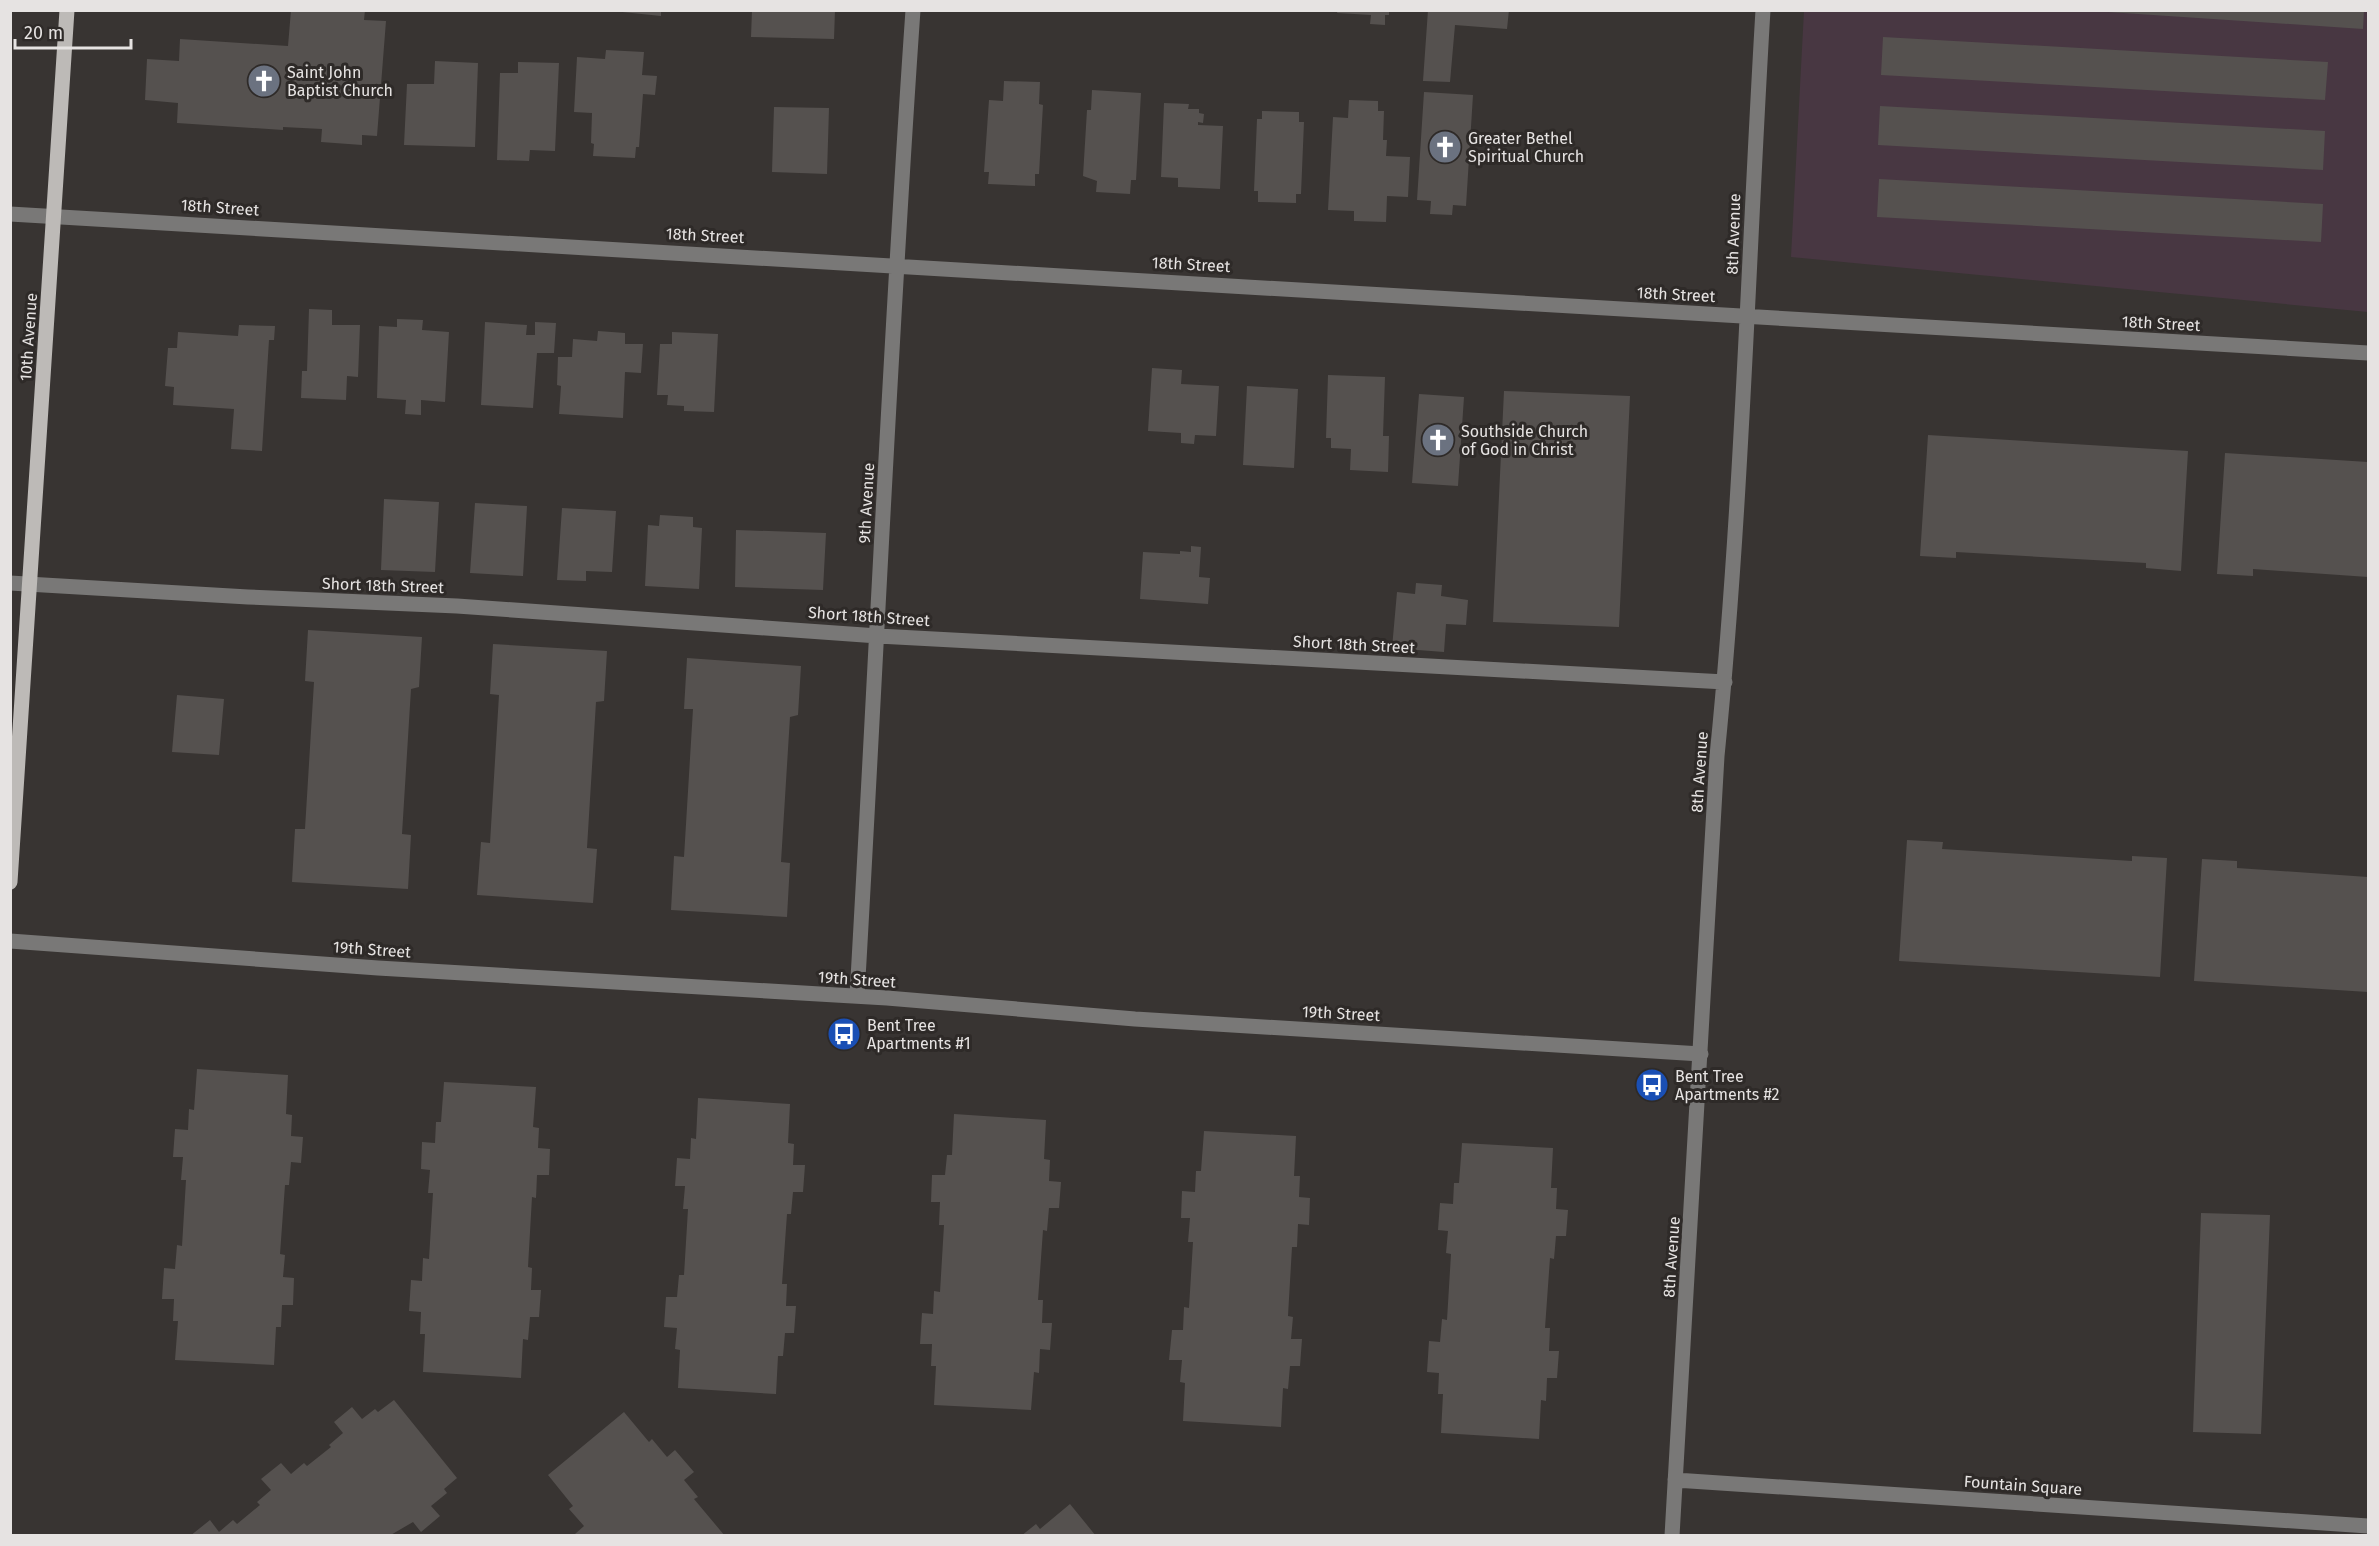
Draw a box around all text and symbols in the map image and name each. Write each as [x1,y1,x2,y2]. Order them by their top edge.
scale bar [15,12,130,50]
text: 20 m [24,22,63,44]
church icon: Saint John Baptist Church [246,63,282,99]
place label: Saint John Baptist Church [287,63,393,100]
church icon: Greater Bethel Spiritual Church [1427,129,1463,165]
place label: Greater Bethel Spiritual Church [1468,129,1584,166]
street label: 8th Avenue [1723,193,1744,275]
street label: 18th Street [180,195,260,220]
street label: 18th Street [665,224,745,247]
street label: 18th Street [1151,253,1231,276]
street label: 18th Street [1636,283,1716,306]
street label: 10th Avenue [16,292,41,382]
street label: 18th Street [2121,312,2201,335]
church icon: Southside Church of God in Christ [1420,422,1456,458]
place label: Southside Church of God in Christ [1461,422,1588,459]
street label: 9th Avenue [855,462,878,544]
street label: Short 18th Street [322,574,445,597]
street label: Short 18th Street [807,603,931,630]
street label: Short 18th Street [1292,632,1416,657]
street label: 8th Avenue [1687,731,1712,813]
street label: 19th Street [332,937,412,962]
street label: 19th Street [817,967,897,992]
street label: 19th Street [1301,1002,1381,1025]
bus stop icon: Bent Tree Apartments #1 [826,1016,862,1052]
place label: Bent Tree Apartments #1 [867,1016,971,1053]
bus stop icon: Bent Tree Apartments #2 [1634,1067,1670,1103]
place label: Bent Tree Apartments #2 [1675,1067,1780,1104]
street label: 8th Avenue [1659,1216,1684,1298]
street label: Fountain Square [1963,1472,2083,1499]

